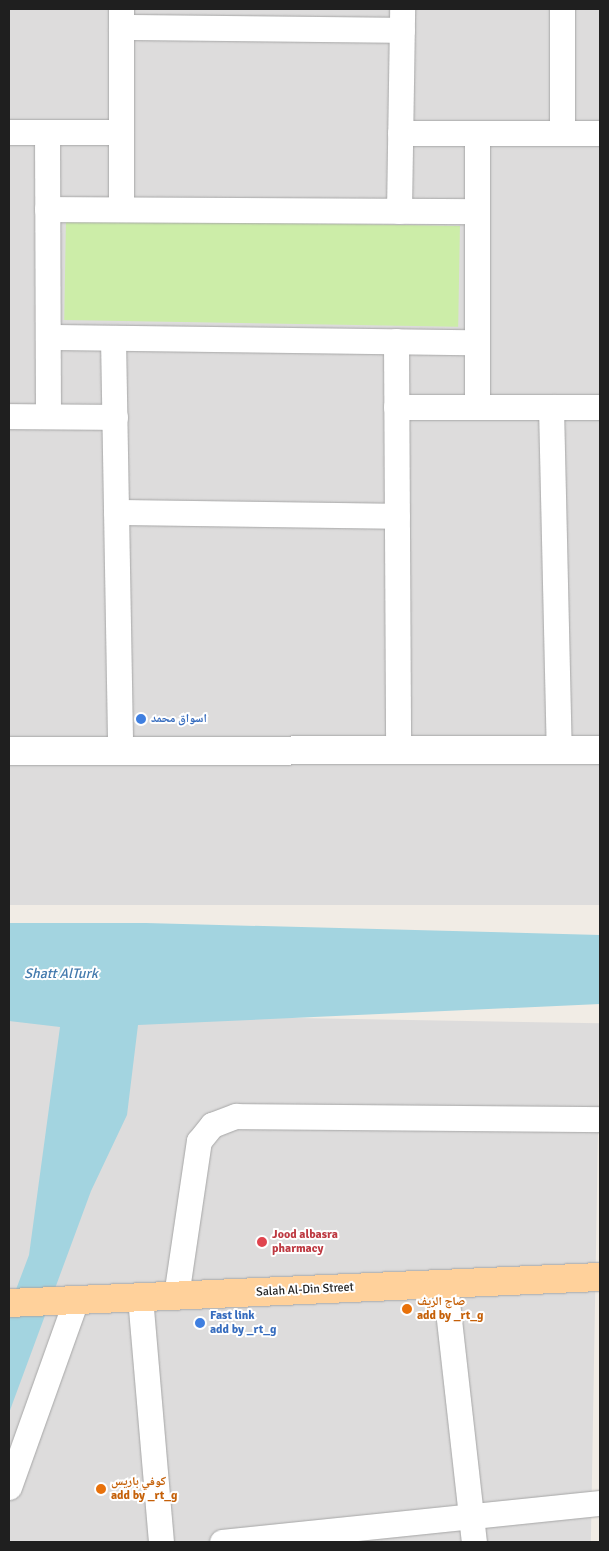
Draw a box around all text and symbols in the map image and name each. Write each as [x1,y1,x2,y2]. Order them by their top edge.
place label: اسواق محمد [151,712,207,726]
marker: اسواق محمد [135,713,147,725]
water label: Shatt AlTurk [24,966,98,982]
place label: Jood albasra pharmacy [272,1228,338,1256]
marker: Jood albasra pharmacy [256,1236,268,1248]
street label: Salah Al-Din Street [256,1280,354,1300]
place label: صاج الريف add by _rt_g [417,1295,483,1323]
marker: صاج الريف add by _rt_g [401,1303,413,1315]
place label: Fast link add by _rt_g [210,1309,276,1337]
marker: Fast link add by _rt_g [194,1317,206,1329]
place label: كوفي باريس add by _rt_g [111,1475,177,1503]
marker: كوفي باريس add by _rt_g [95,1483,107,1495]

